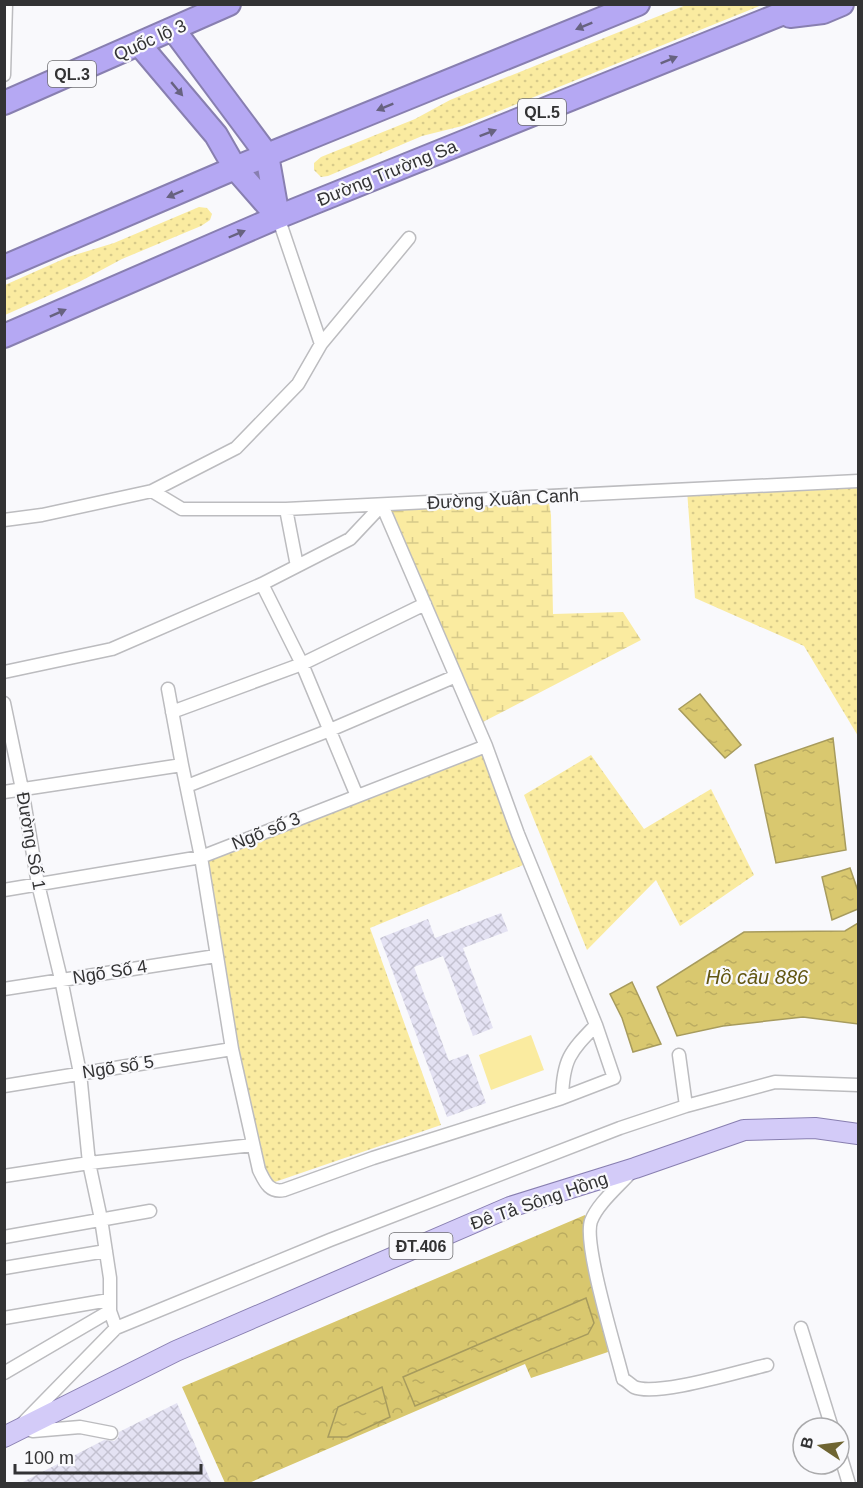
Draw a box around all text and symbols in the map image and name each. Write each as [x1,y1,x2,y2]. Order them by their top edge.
street label: Quốc lộ 3 [111,15,189,65]
one-way arrow [575,22,593,31]
one-way arrow [660,55,678,64]
road number: QL.3 [48,61,96,87]
one-way arrow [170,81,183,97]
road number: QL.5 [518,99,566,125]
one-way arrow [375,102,393,112]
one-way arrow [479,128,497,137]
street label: Đường Trường Sa [314,135,461,210]
one-way arrow [166,190,184,199]
one-way arrow [228,229,246,239]
one-way arrow [49,307,67,317]
street label: Đường Xuân Canh [427,485,579,513]
street label: Đường Số 1 [13,791,49,891]
street label: Ngõ số 3 [229,808,303,854]
street label: Ngõ Số 4 [71,956,149,988]
water label: Hồ câu 886 [706,966,809,988]
street label: Ngõ số 5 [81,1051,155,1083]
street label: Đê Tả Sông Hồng [468,1168,610,1234]
road number: ĐT.406 [390,1233,452,1259]
north arrow [791,1416,851,1476]
text: B [797,1435,816,1450]
scale bar [15,1437,201,1475]
text: 100 m [24,1448,74,1468]

